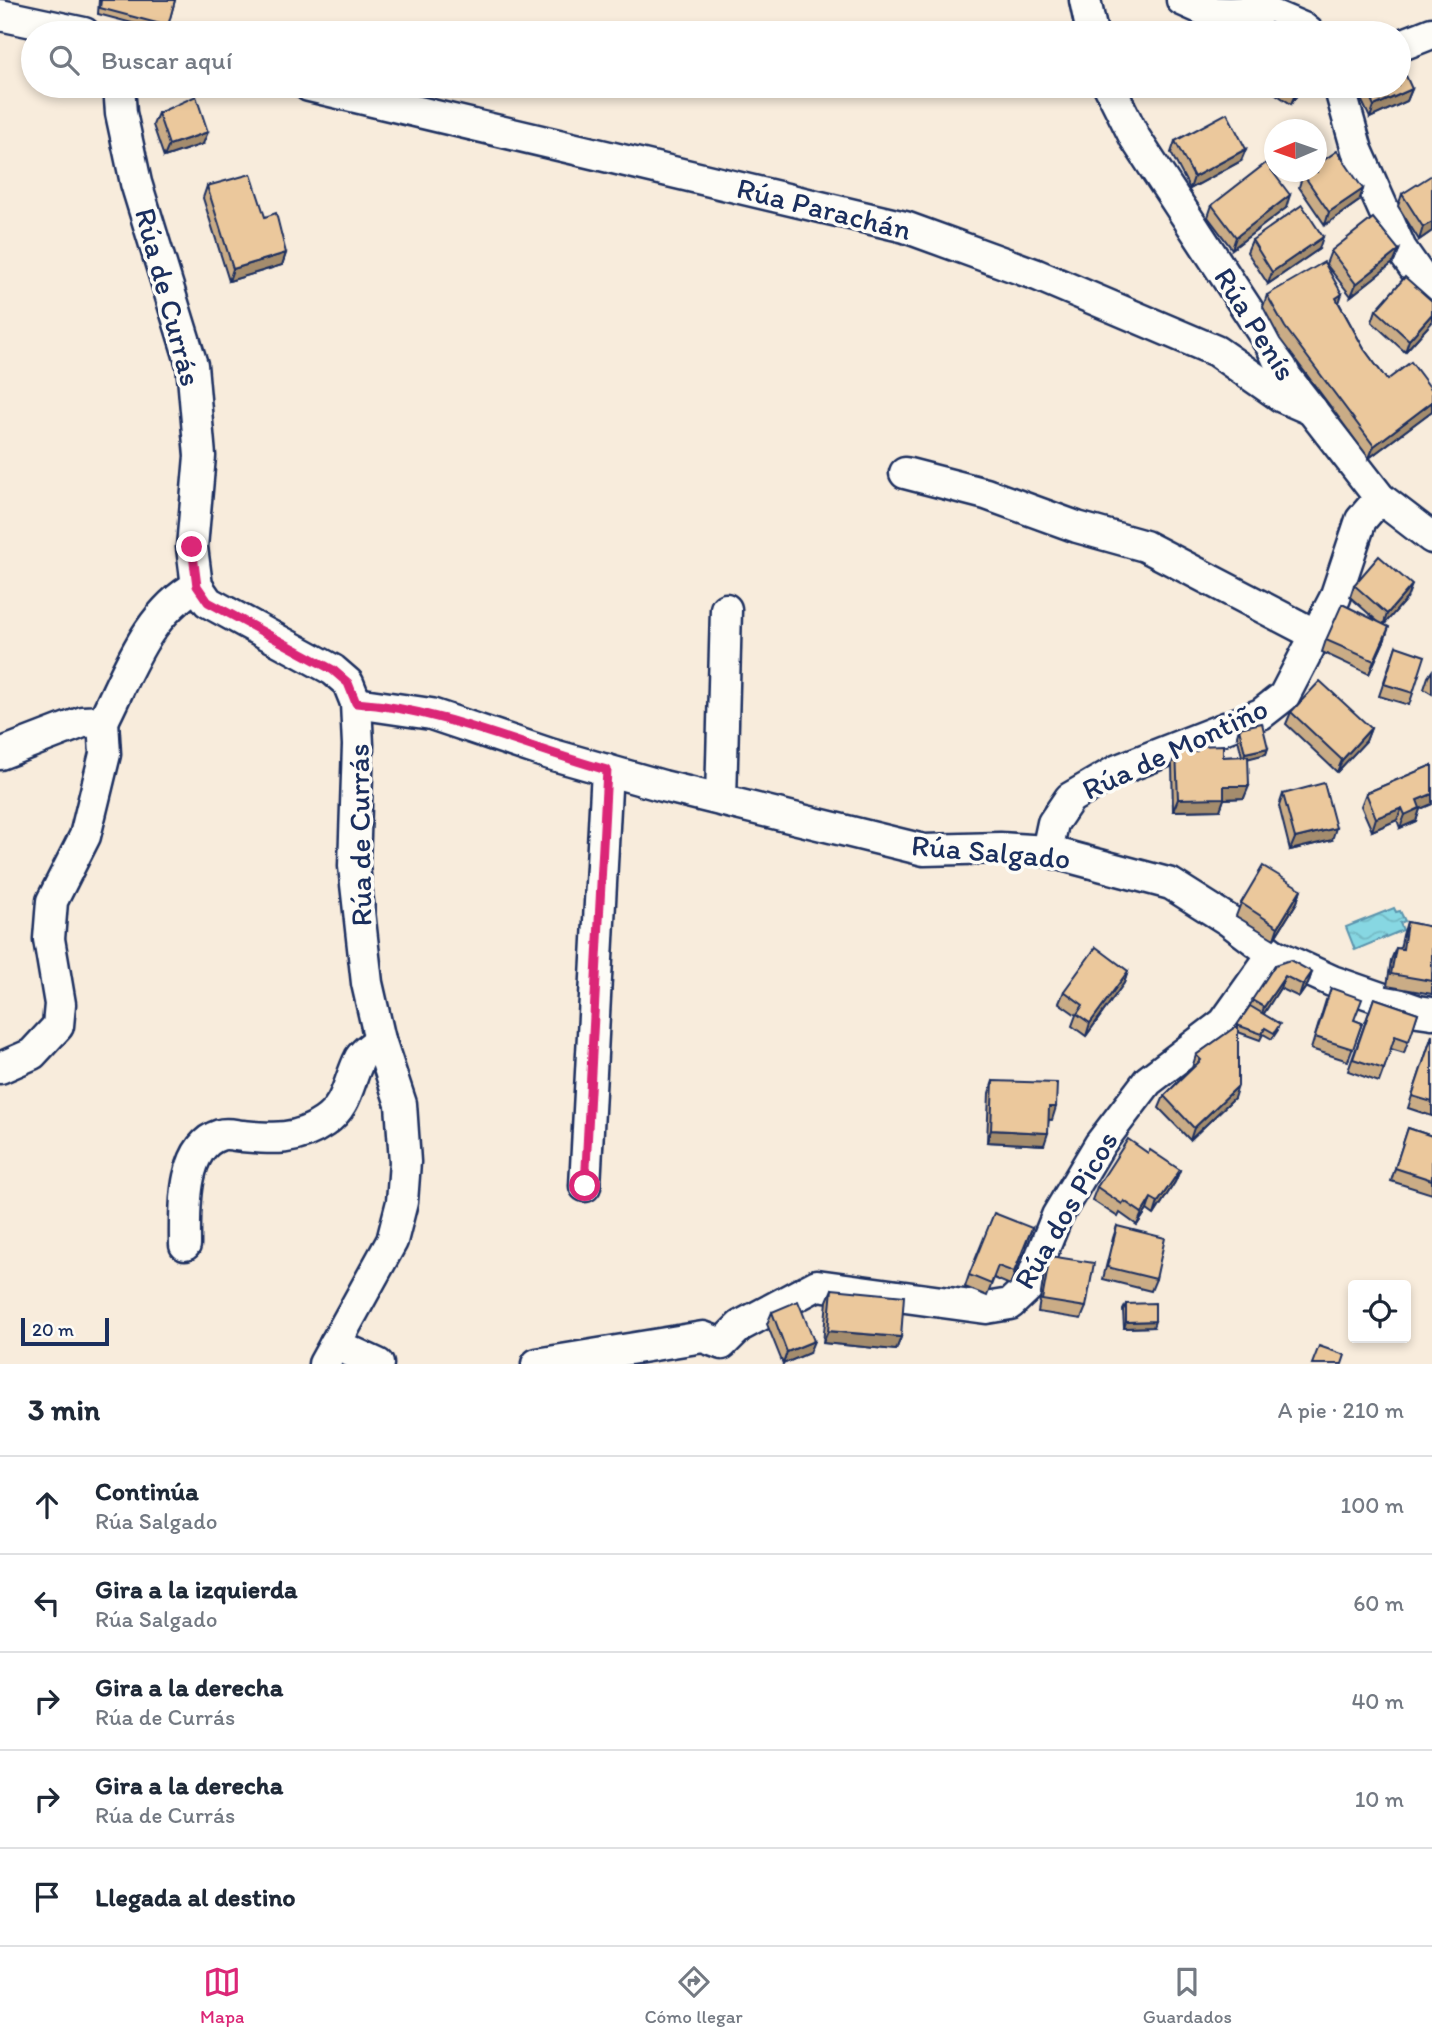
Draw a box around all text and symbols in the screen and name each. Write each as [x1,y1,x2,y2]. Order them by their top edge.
search box [21,21,1411,98]
icon: search [45,41,83,79]
text: Buscar aquí [101,44,232,76]
north arrow [1264,119,1327,182]
street label: Rúa Parachán [733,169,915,248]
street label: Rúa de Currás [127,204,210,390]
street label: Rúa Penís [1206,260,1305,387]
route end [176,531,207,562]
street label: Rúa de Montiño [1076,689,1274,808]
street label: Rúa de Currás [339,743,380,927]
street label: Rúa Salgado [910,826,1072,877]
street label: Rúa dos Picos [1005,1124,1126,1295]
route start [569,1170,600,1201]
map controls [1348,1280,1411,1343]
button: locate [1348,1280,1411,1343]
scale bar [21,1315,108,1347]
text: 20 m [32,1318,74,1341]
text: 3 min [28,1391,100,1428]
text: A pie · 210 m [1278,1396,1404,1424]
text: Continúa [95,1475,199,1507]
icon: ahead [28,1486,66,1524]
text: 100 m [1340,1491,1404,1519]
text: Rúa Salgado [95,1507,217,1535]
text: Gira a la izquierda [95,1573,298,1605]
icon: left [28,1584,66,1622]
text: 60 m [1353,1589,1404,1617]
text: Rúa Salgado [95,1605,217,1633]
text: Gira a la derecha [95,1671,283,1703]
icon: right [28,1682,66,1720]
text: 40 m [1351,1687,1404,1715]
text: Rúa de Currás [95,1703,235,1731]
text: Gira a la derecha [95,1769,283,1801]
icon: right [28,1780,66,1818]
text: 10 m [1355,1785,1404,1813]
text: Rúa de Currás [95,1801,235,1829]
icon: arrive [28,1878,66,1916]
text: Llegada al destino [95,1881,296,1913]
tab: Mapa [200,1963,244,2028]
tab: Cómo llegar [644,1963,743,2028]
tab: Guardados [1143,1963,1232,2028]

